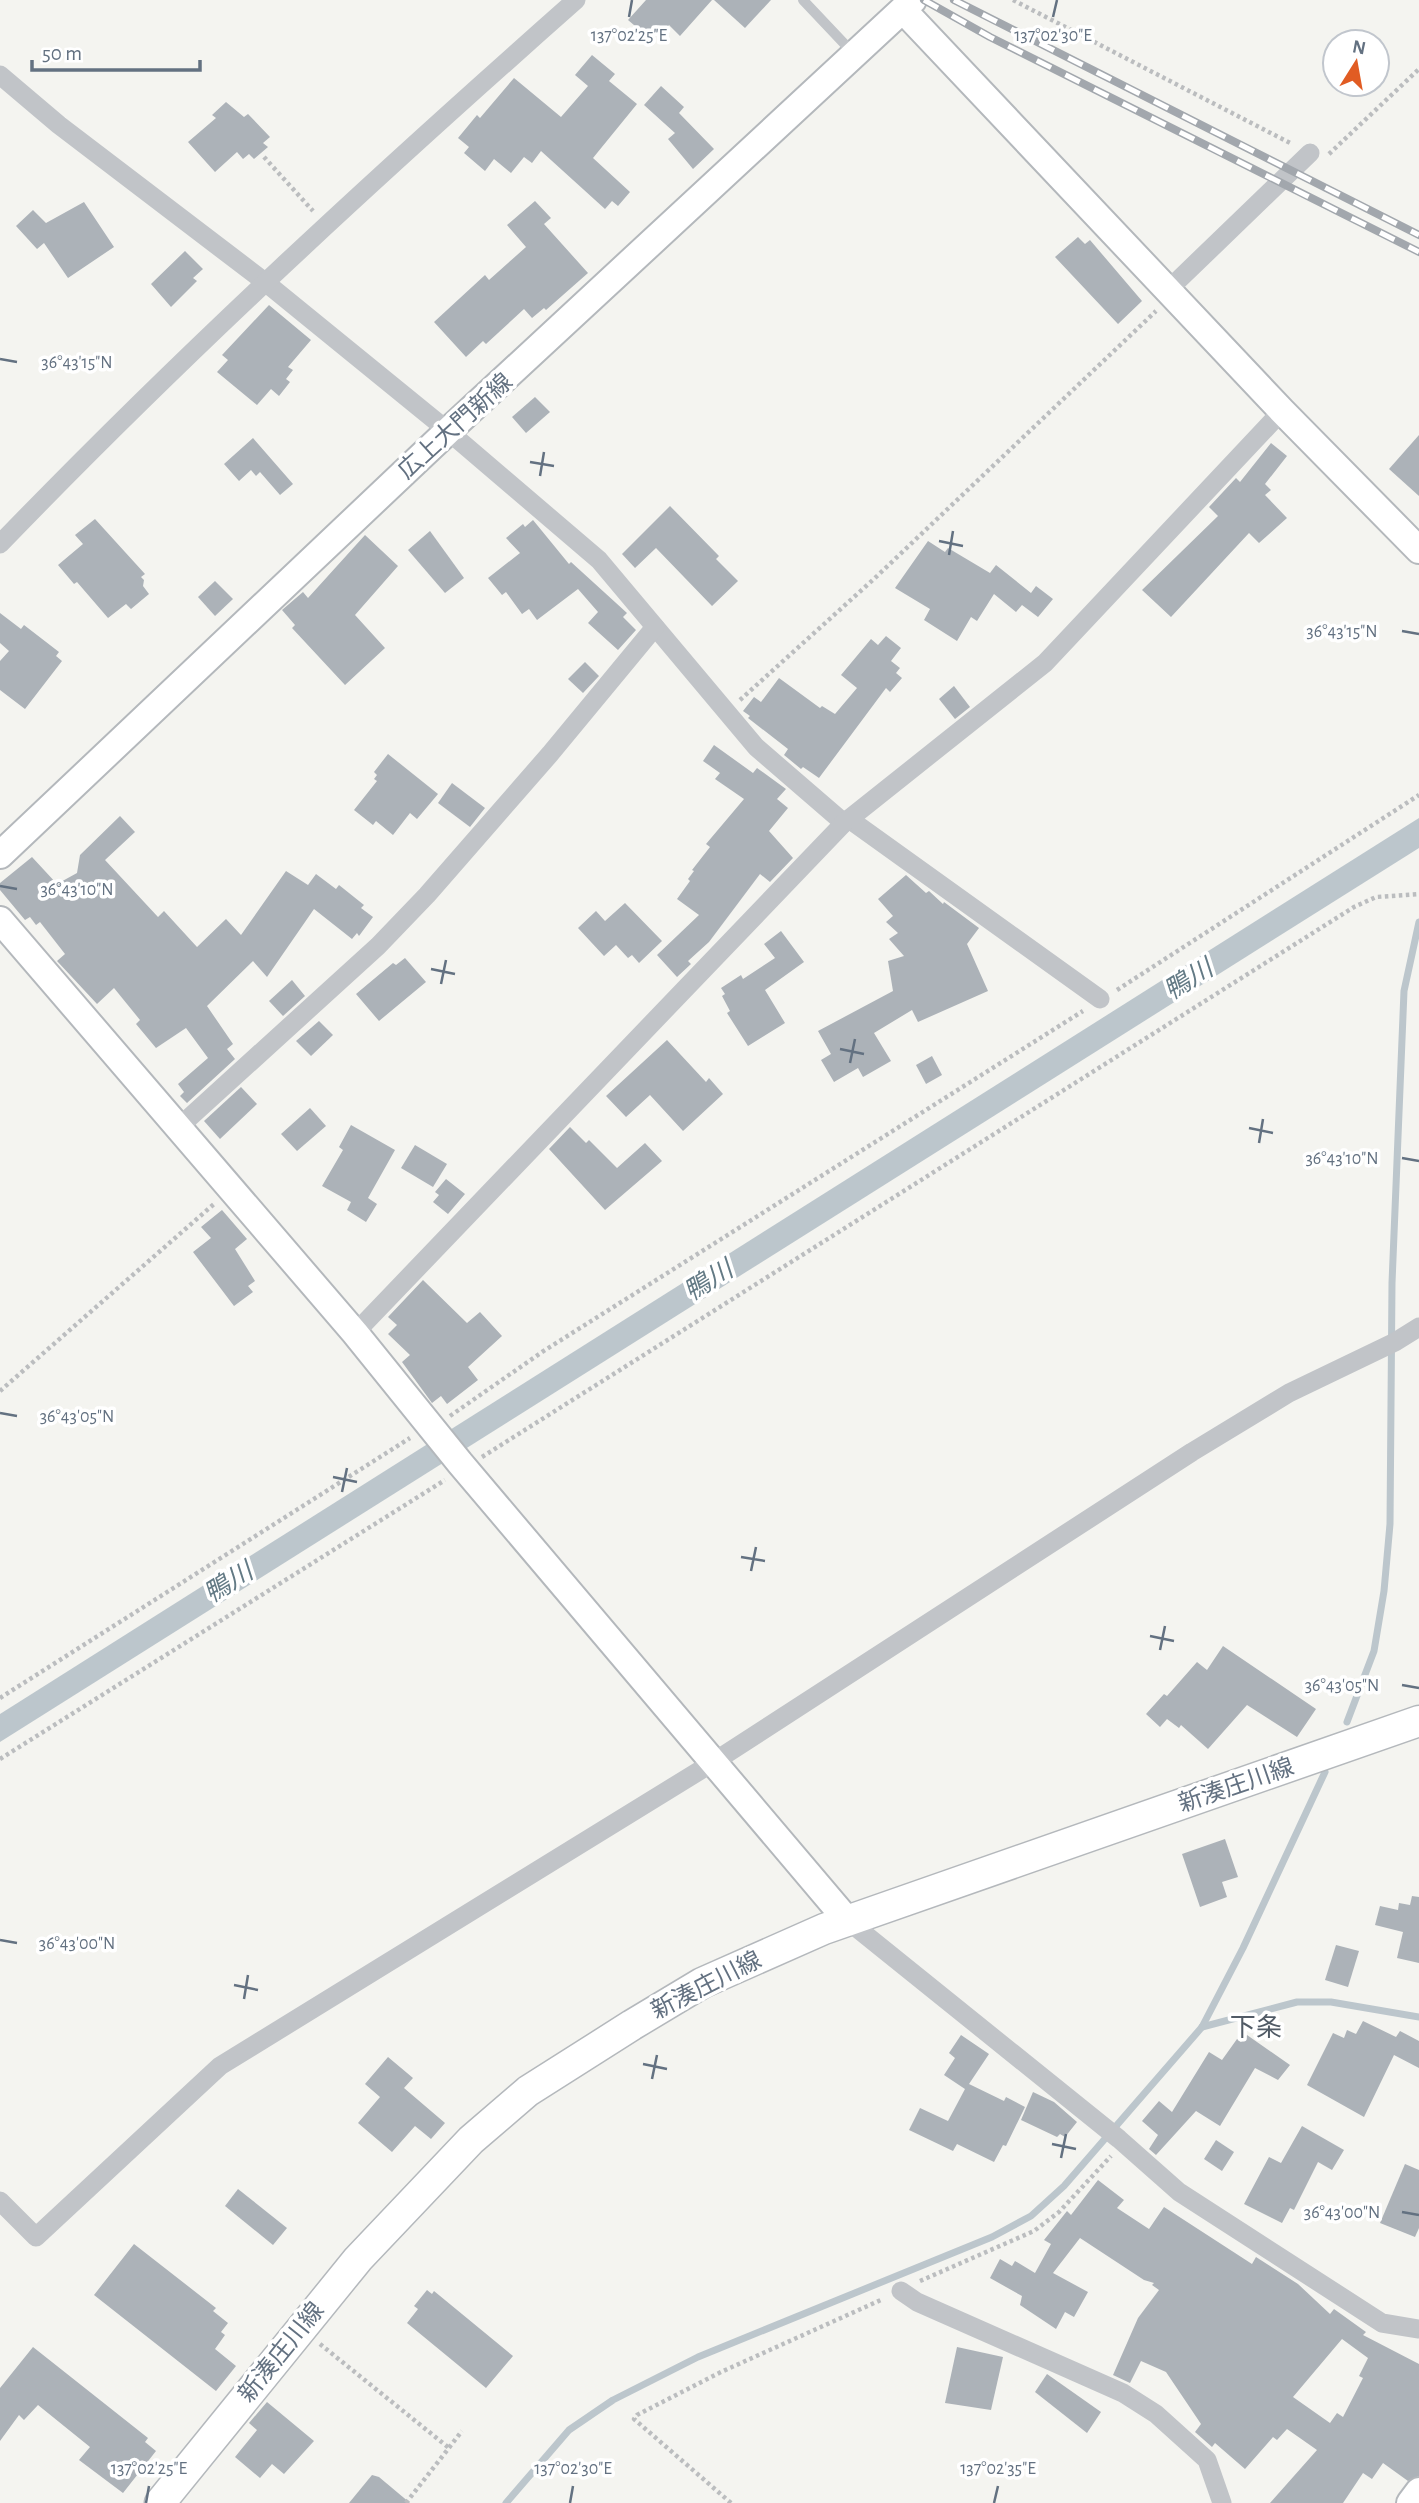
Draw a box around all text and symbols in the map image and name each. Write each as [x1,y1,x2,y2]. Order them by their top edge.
text: 137°02'25"E [591,27,668,45]
text: 137°02'30"E [1014,27,1092,45]
scale bar [32,28,200,72]
north arrow [1321,28,1391,98]
text: N [1351,37,1367,58]
text: 50 m [42,43,82,64]
text: 36°43'15"N [41,354,113,372]
street label: 広上大門新線 [393,368,517,484]
text: 36°43'15"N [1306,623,1378,641]
text: 36°43'10"N [40,881,114,899]
water label: 鴨川 [1159,953,1220,1005]
text: 36°43'10"N [1305,1150,1379,1168]
water label: 鴨川 [679,1254,740,1306]
text: 36°43'05"N [40,1408,114,1426]
water label: 鴨川 [199,1556,260,1608]
text: 36°43'05"N [1305,1677,1379,1695]
street label: 新湊庄川線 [1175,1753,1297,1817]
text: 36°43'00"N [39,1935,115,1953]
street label: 新湊庄川線 [647,1946,765,2024]
district label: 下条 [1230,2013,1282,2041]
text: 36°43'00"N [1304,2204,1380,2222]
street label: 新湊庄川線 [233,2297,329,2407]
text: 137°02'25"E [111,2460,188,2478]
text: 137°02'30"E [534,2460,612,2478]
text: 137°02'35"E [960,2460,1036,2478]

